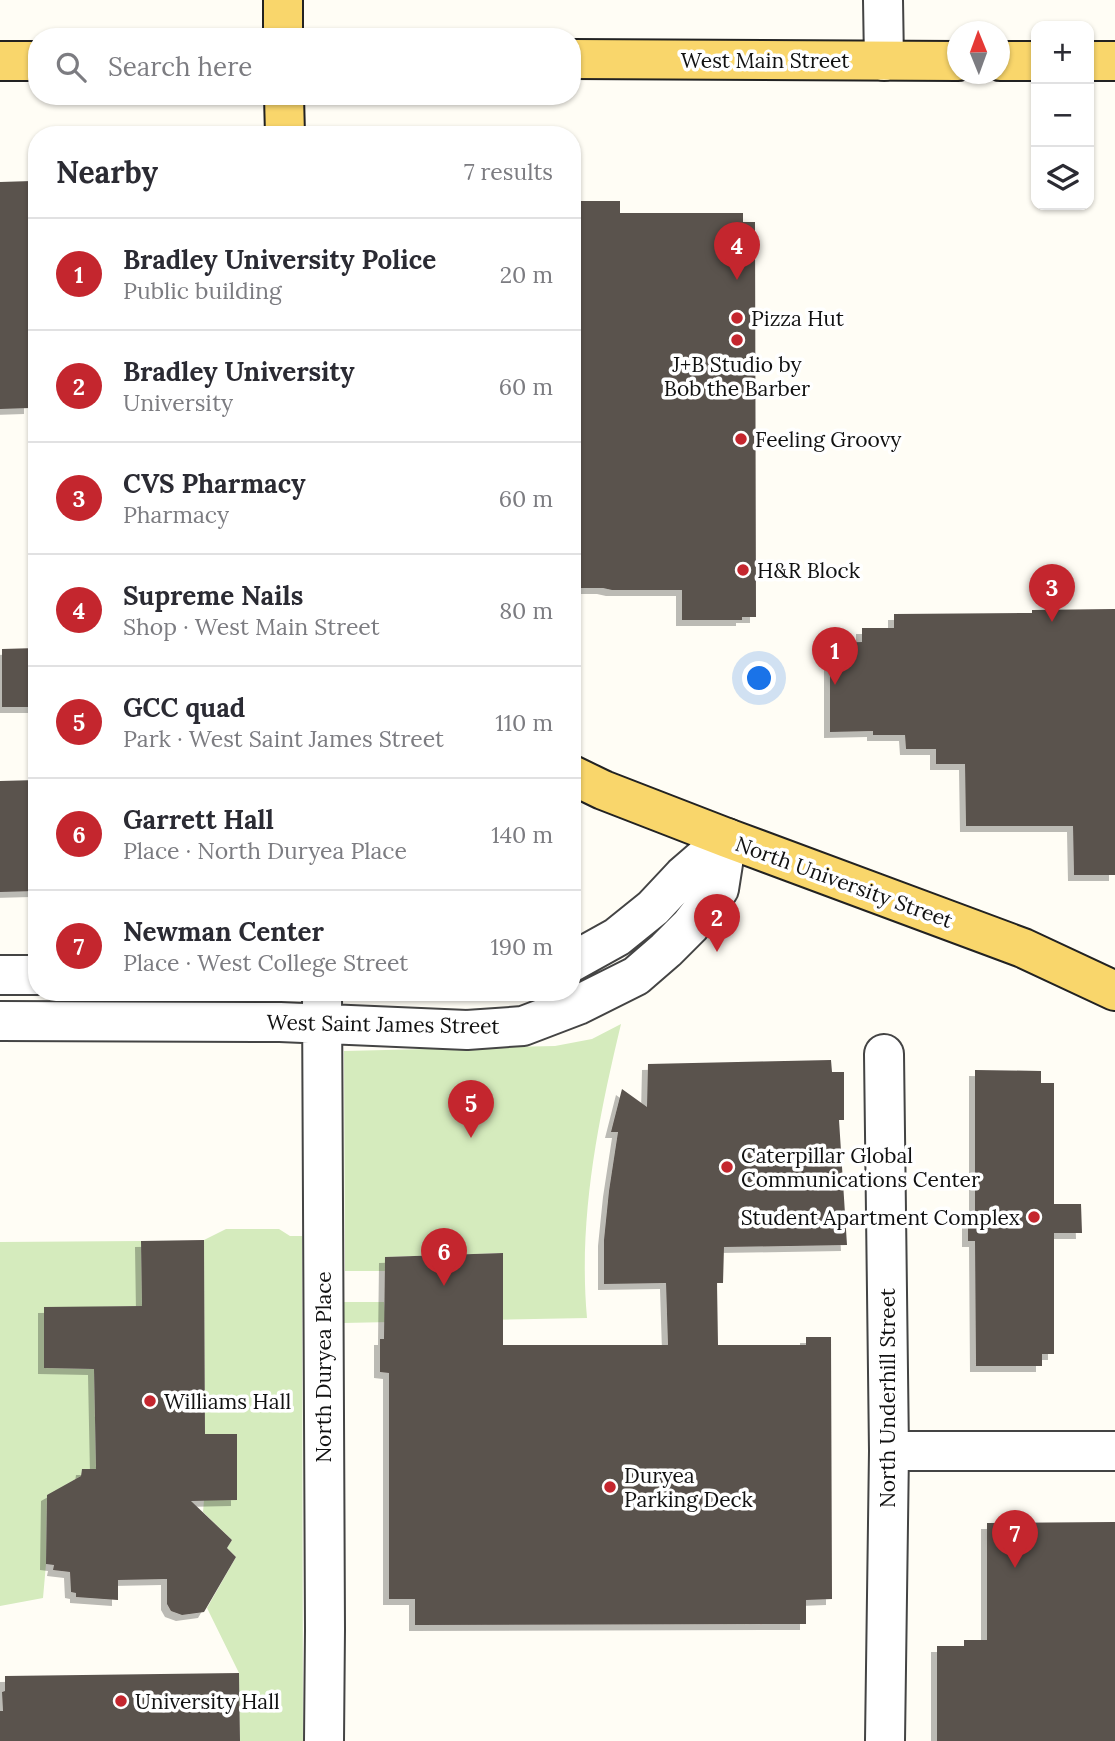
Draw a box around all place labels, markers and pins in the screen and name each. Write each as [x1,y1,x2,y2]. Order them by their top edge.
pin: 4 [714,222,760,280]
place label: Pizza Hut [751,305,845,332]
marker: Pizza Hut [729,310,745,326]
marker: J+B Studio by Bob the Barber [729,332,745,348]
place label: J+B Studio by Bob the Barber [664,351,810,402]
place label: Feeling Groovy [755,426,901,453]
marker: Feeling Groovy [733,431,749,447]
place label: H&R Block [757,557,861,584]
marker: H&R Block [735,562,751,578]
pin: 3 [1029,564,1075,622]
pin: 1 [812,627,858,685]
pin: 2 [694,894,740,952]
pin: 5 [448,1080,494,1138]
place label: Caterpillar Global Communications Center [741,1142,980,1193]
marker: Caterpillar Global Communications Center [719,1159,735,1175]
place label: Student Apartment Complex [741,1204,1020,1231]
marker: Student Apartment Complex [1026,1209,1042,1225]
pin: 6 [421,1228,467,1286]
place label: Williams Hall [164,1388,291,1415]
marker: Williams Hall [142,1393,158,1409]
place label: Duryea Parking Deck [624,1462,754,1513]
marker: Duryea Parking Deck [602,1479,618,1495]
pin: 7 [992,1510,1038,1568]
place label: University Hall [135,1688,280,1715]
marker: University Hall [113,1693,129,1709]

